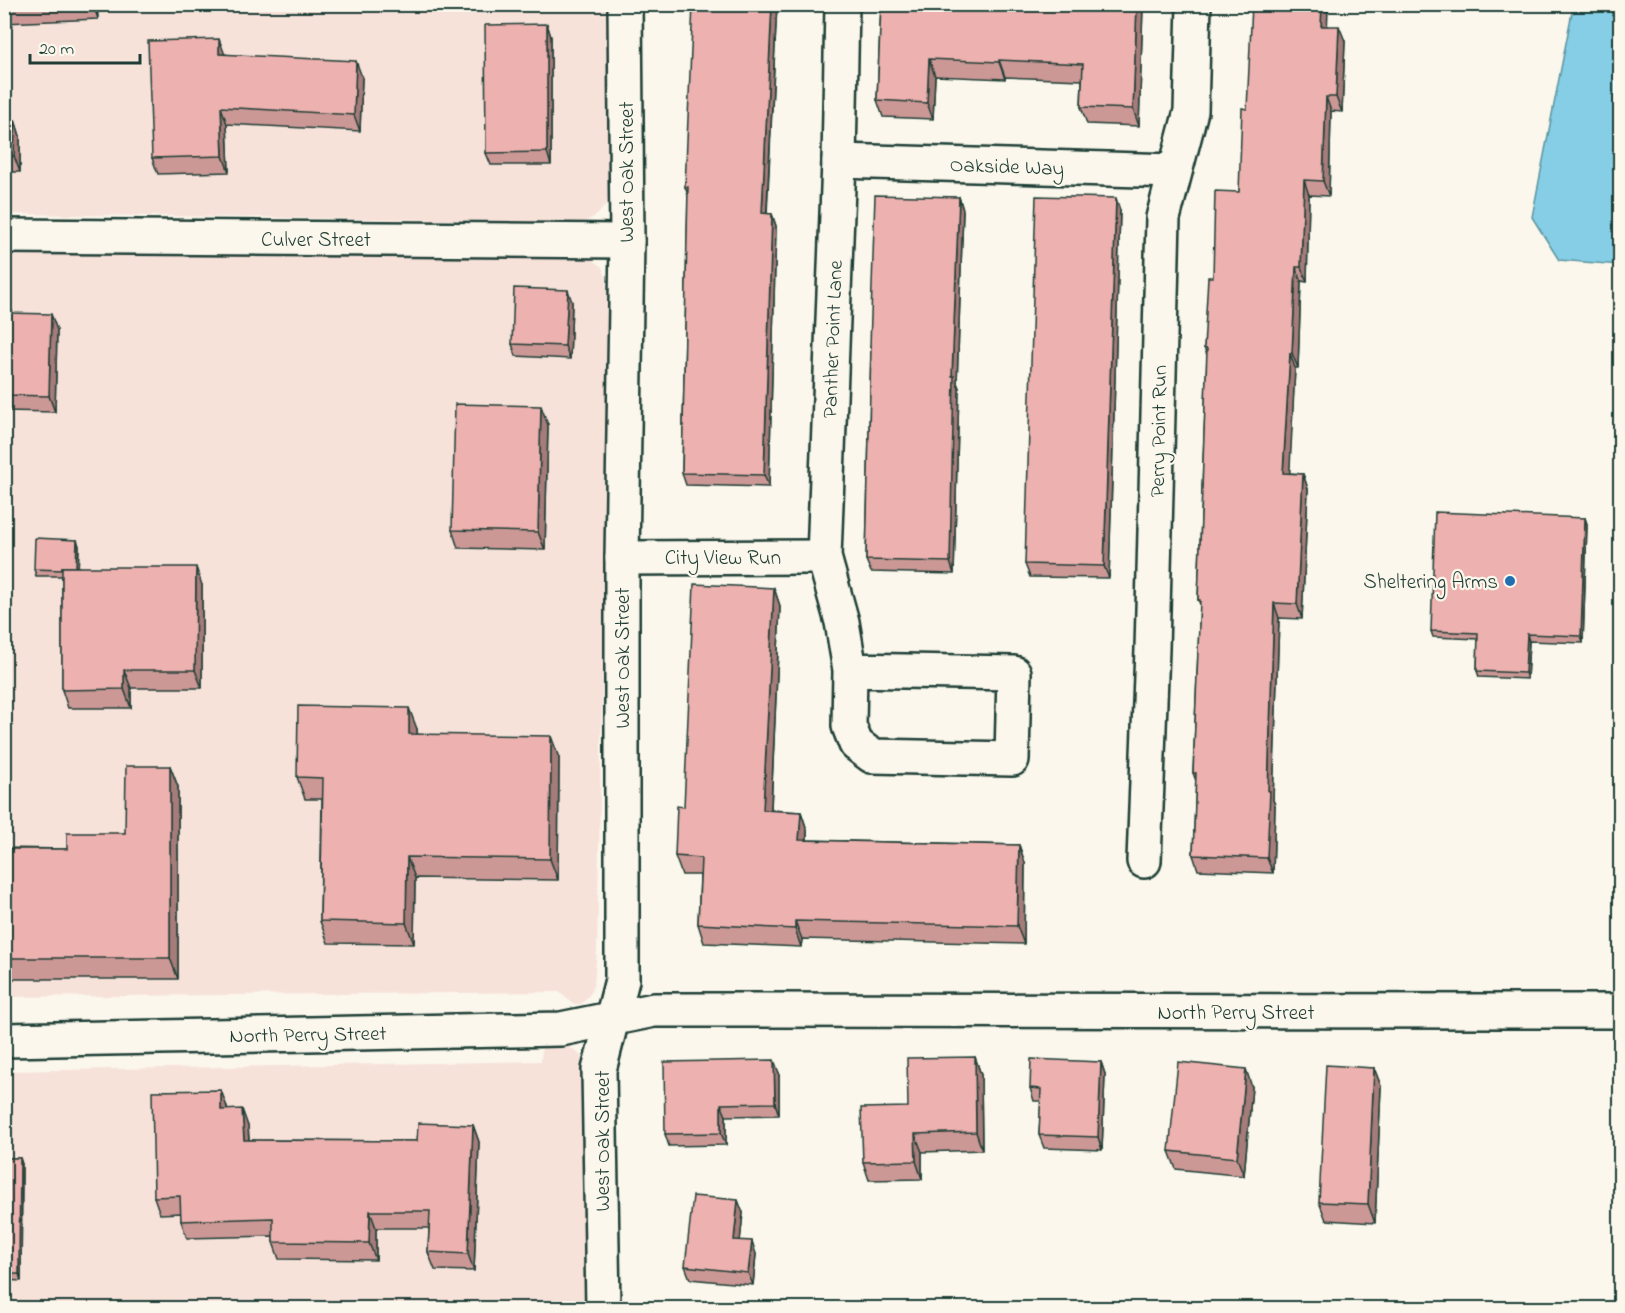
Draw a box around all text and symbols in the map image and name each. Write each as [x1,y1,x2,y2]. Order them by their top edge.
scale bar [30,27,140,65]
text: 20 m [39,37,74,63]
street label: West Oak Street [613,101,643,243]
street label: Oakside Way [949,151,1065,187]
street label: Culver Street [261,226,371,256]
street label: Panther Point Lane [816,259,852,419]
street label: Perry Point Run [1144,365,1178,498]
street label: City View Run [665,544,781,576]
place label: Sheltering Arms [1363,568,1498,600]
marker: Sheltering Arms [1503,574,1517,588]
street label: West Oak Street [609,587,639,729]
street label: North Perry Street [1157,999,1315,1031]
street label: North Perry Street [229,1020,387,1054]
street label: West Oak Street [589,1070,619,1212]

